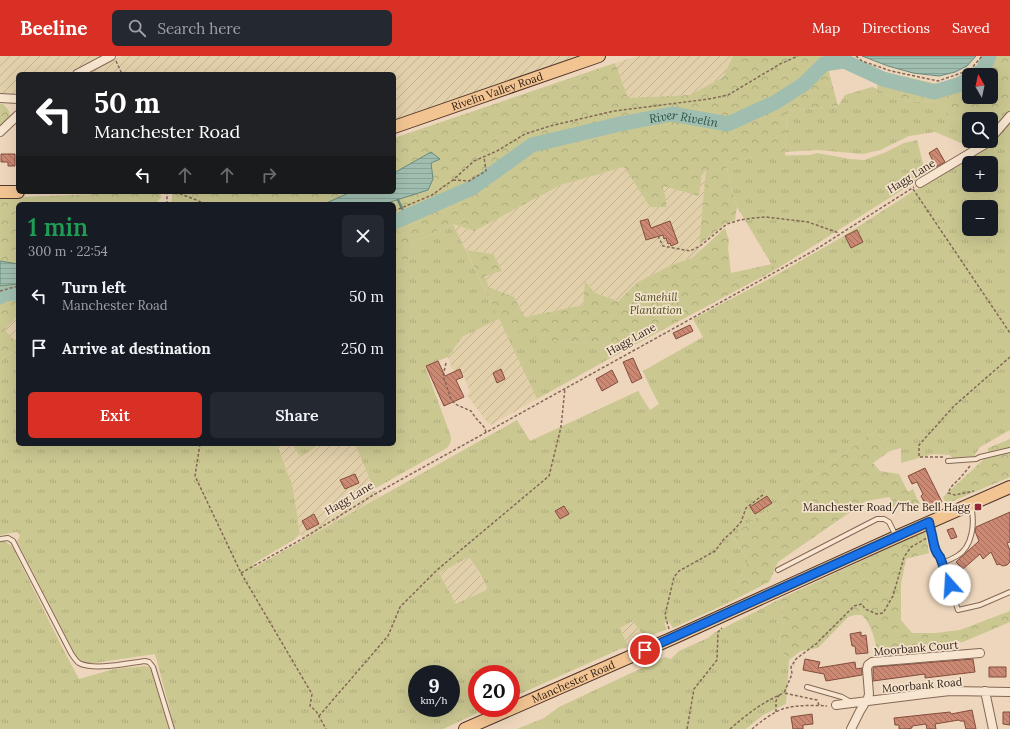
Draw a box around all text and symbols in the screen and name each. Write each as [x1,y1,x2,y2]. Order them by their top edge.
search box [112,10,392,46]
text: Beeline [20,16,88,40]
icon: search [126,17,148,39]
text: Search here [158,19,241,38]
text: Map [812,19,840,37]
text: Directions [862,19,930,37]
text: Saved [952,19,990,37]
north arrow [962,68,998,104]
map controls [962,68,998,236]
street label: Rivelin Valley Road [449,69,545,114]
text: 50 m [94,85,160,121]
icon: left [28,88,80,140]
water label: River Rivelin [648,107,720,130]
button: search [962,112,998,148]
text: Manchester Road [94,120,240,143]
street label: Hagg Lane [884,156,938,196]
button: + [962,156,998,192]
icon: left [132,164,154,186]
icon: ahead [174,164,196,186]
icon: ahead [216,164,238,186]
icon: right [258,164,280,186]
button: − [962,200,998,236]
text: 1 min [28,212,88,243]
button: close [342,215,384,257]
text: 300 m · 22:54 [28,243,108,260]
text: Turn left [62,278,126,297]
icon: left [28,285,50,307]
text: 50 m [349,287,384,306]
park label: Samehill Plantation [630,290,683,317]
text: Manchester Road [62,297,168,314]
street label: Hagg Lane [604,320,658,358]
icon: arrive [28,337,50,359]
text: Arrive at destination [62,339,211,358]
text: 250 m [341,339,384,358]
button: Exit [28,392,202,438]
button: Share [210,392,384,438]
street label: Hagg Lane [322,478,376,518]
place label: Manchester Road/The Bell Hagg [803,500,971,515]
marker: Manchester Road/The Bell Hagg [973,502,983,512]
position arrow [929,564,971,606]
pin [628,633,662,667]
street label: Moorbank Court [873,637,960,659]
icon: arrive [634,639,656,661]
street label: Manchester Road [529,657,617,706]
speed limit sign: 20 [468,665,520,717]
text: 9 [428,673,440,698]
street label: Moorbank Road [881,674,963,695]
text: km/h [420,694,448,707]

